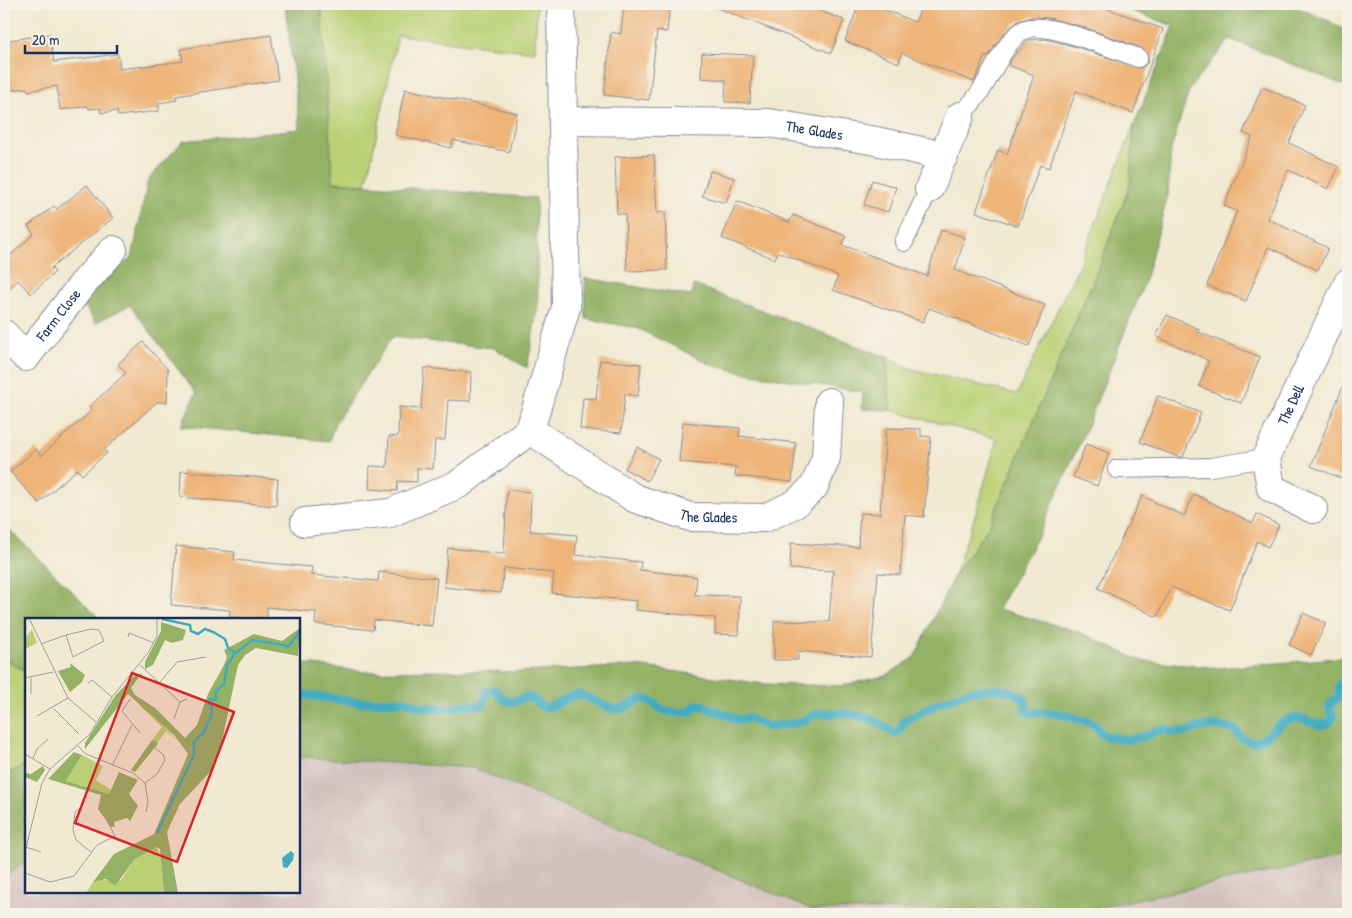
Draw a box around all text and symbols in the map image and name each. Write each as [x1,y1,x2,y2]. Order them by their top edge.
scale bar [25,22,118,54]
text: 20 m [32,29,59,50]
street label: The Glades [784,115,845,145]
street label: Farm Close [31,284,85,346]
street label: The Dell [1272,381,1309,428]
street label: The Glades [677,503,738,528]
inset map [25,618,300,893]

